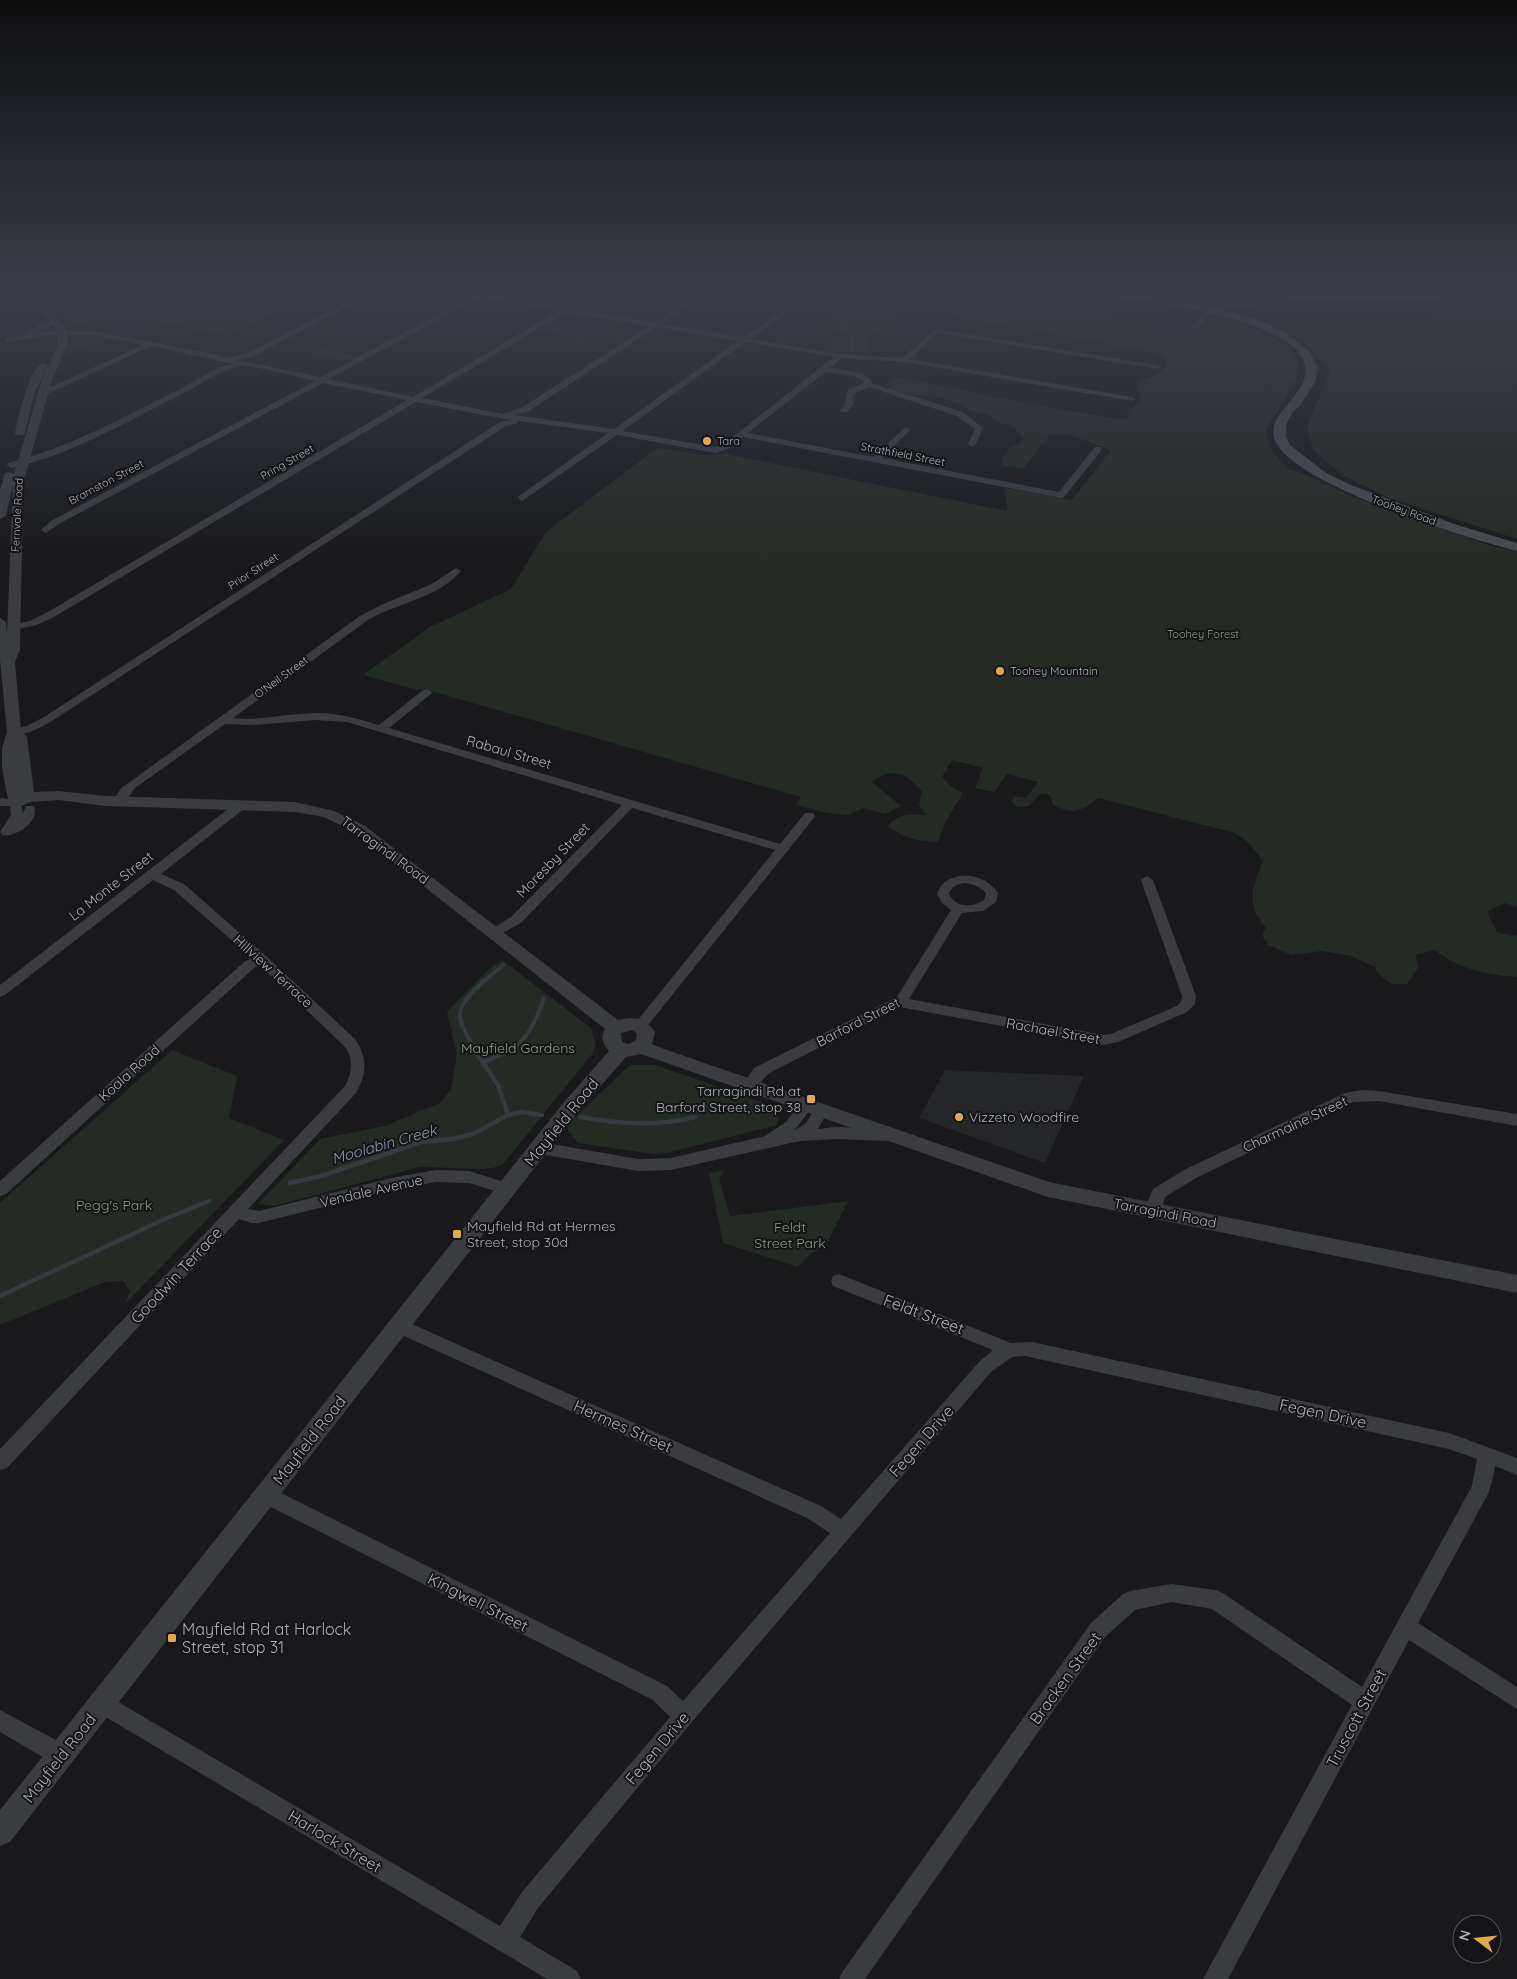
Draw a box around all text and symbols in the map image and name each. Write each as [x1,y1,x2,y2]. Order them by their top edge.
place label: Tara [717,434,740,448]
marker: Tara [701,435,713,447]
street label: Strathfield Street [860,439,946,469]
street label: Pring Street [258,441,316,483]
street label: Bramston Street [66,456,146,508]
street label: Fernvale Road [8,478,26,552]
street label: Toohey Road [1370,492,1438,528]
street label: Prior Street [225,549,281,592]
park label: Toohey Forest [1167,627,1239,641]
street label: O'Neil Street [252,653,311,701]
place label: Toohey Mountain [1010,664,1098,678]
marker: Toohey Mountain [994,665,1006,677]
street label: Rabaul Street [464,731,554,773]
street label: Tarragindi Road [337,812,433,888]
street label: Moresby Street [512,818,594,902]
street label: La Monte Street [65,847,157,925]
street label: Hillview Terrace [230,931,317,1011]
street label: Barford Street [813,993,903,1051]
street label: Rachael Street [1005,1014,1102,1048]
park label: Mayfield Gardens [461,1039,575,1057]
street label: Koala Road [95,1041,163,1105]
street label: Mayfield Road [519,1074,603,1170]
place label: Tarragindi Rd at Barford Street, stop 38 [656,1082,801,1116]
street label: Charmaine Street [1240,1092,1350,1156]
marker: Tarragindi Rd at Barford Street, stop 38 [805,1093,817,1105]
place label: Vizzeto Woodfire [969,1108,1079,1126]
marker: Vizzeto Woodfire [953,1111,965,1123]
water label: Moolabin Creek [329,1119,441,1168]
street label: Vendale Avenue [318,1170,424,1212]
street label: Tarragindi Road [1112,1194,1218,1232]
park label: Pegg's Park [76,1196,152,1214]
place label: Mayfield Rd at Hermes Street, stop 30d [467,1217,616,1251]
park label: Feldt Street Park [754,1218,826,1252]
street label: Goodwin Terrace [126,1222,226,1328]
marker: Mayfield Rd at Hermes Street, stop 30d [451,1228,463,1240]
street label: Feldt Street [881,1290,967,1338]
street label: Mayfield Road [268,1391,350,1489]
street label: Fegen Drive [1278,1394,1368,1432]
street label: Hermes Street [571,1395,675,1457]
street label: Fegen Drive [884,1401,958,1481]
street label: Kingwell Street [424,1568,532,1636]
place label: Mayfield Rd at Harlock Street, stop 31 [182,1619,351,1657]
street label: Bracken Street [1025,1628,1105,1728]
marker: Mayfield Rd at Harlock Street, stop 31 [166,1632,178,1644]
street label: Truscott Street [1322,1665,1390,1771]
street label: Fegen Drive [621,1708,693,1788]
street label: Mayfield Road [18,1709,100,1807]
street label: Harlock Street [285,1805,385,1877]
north arrow [1452,1914,1502,1964]
text: N [1454,1928,1475,1943]

